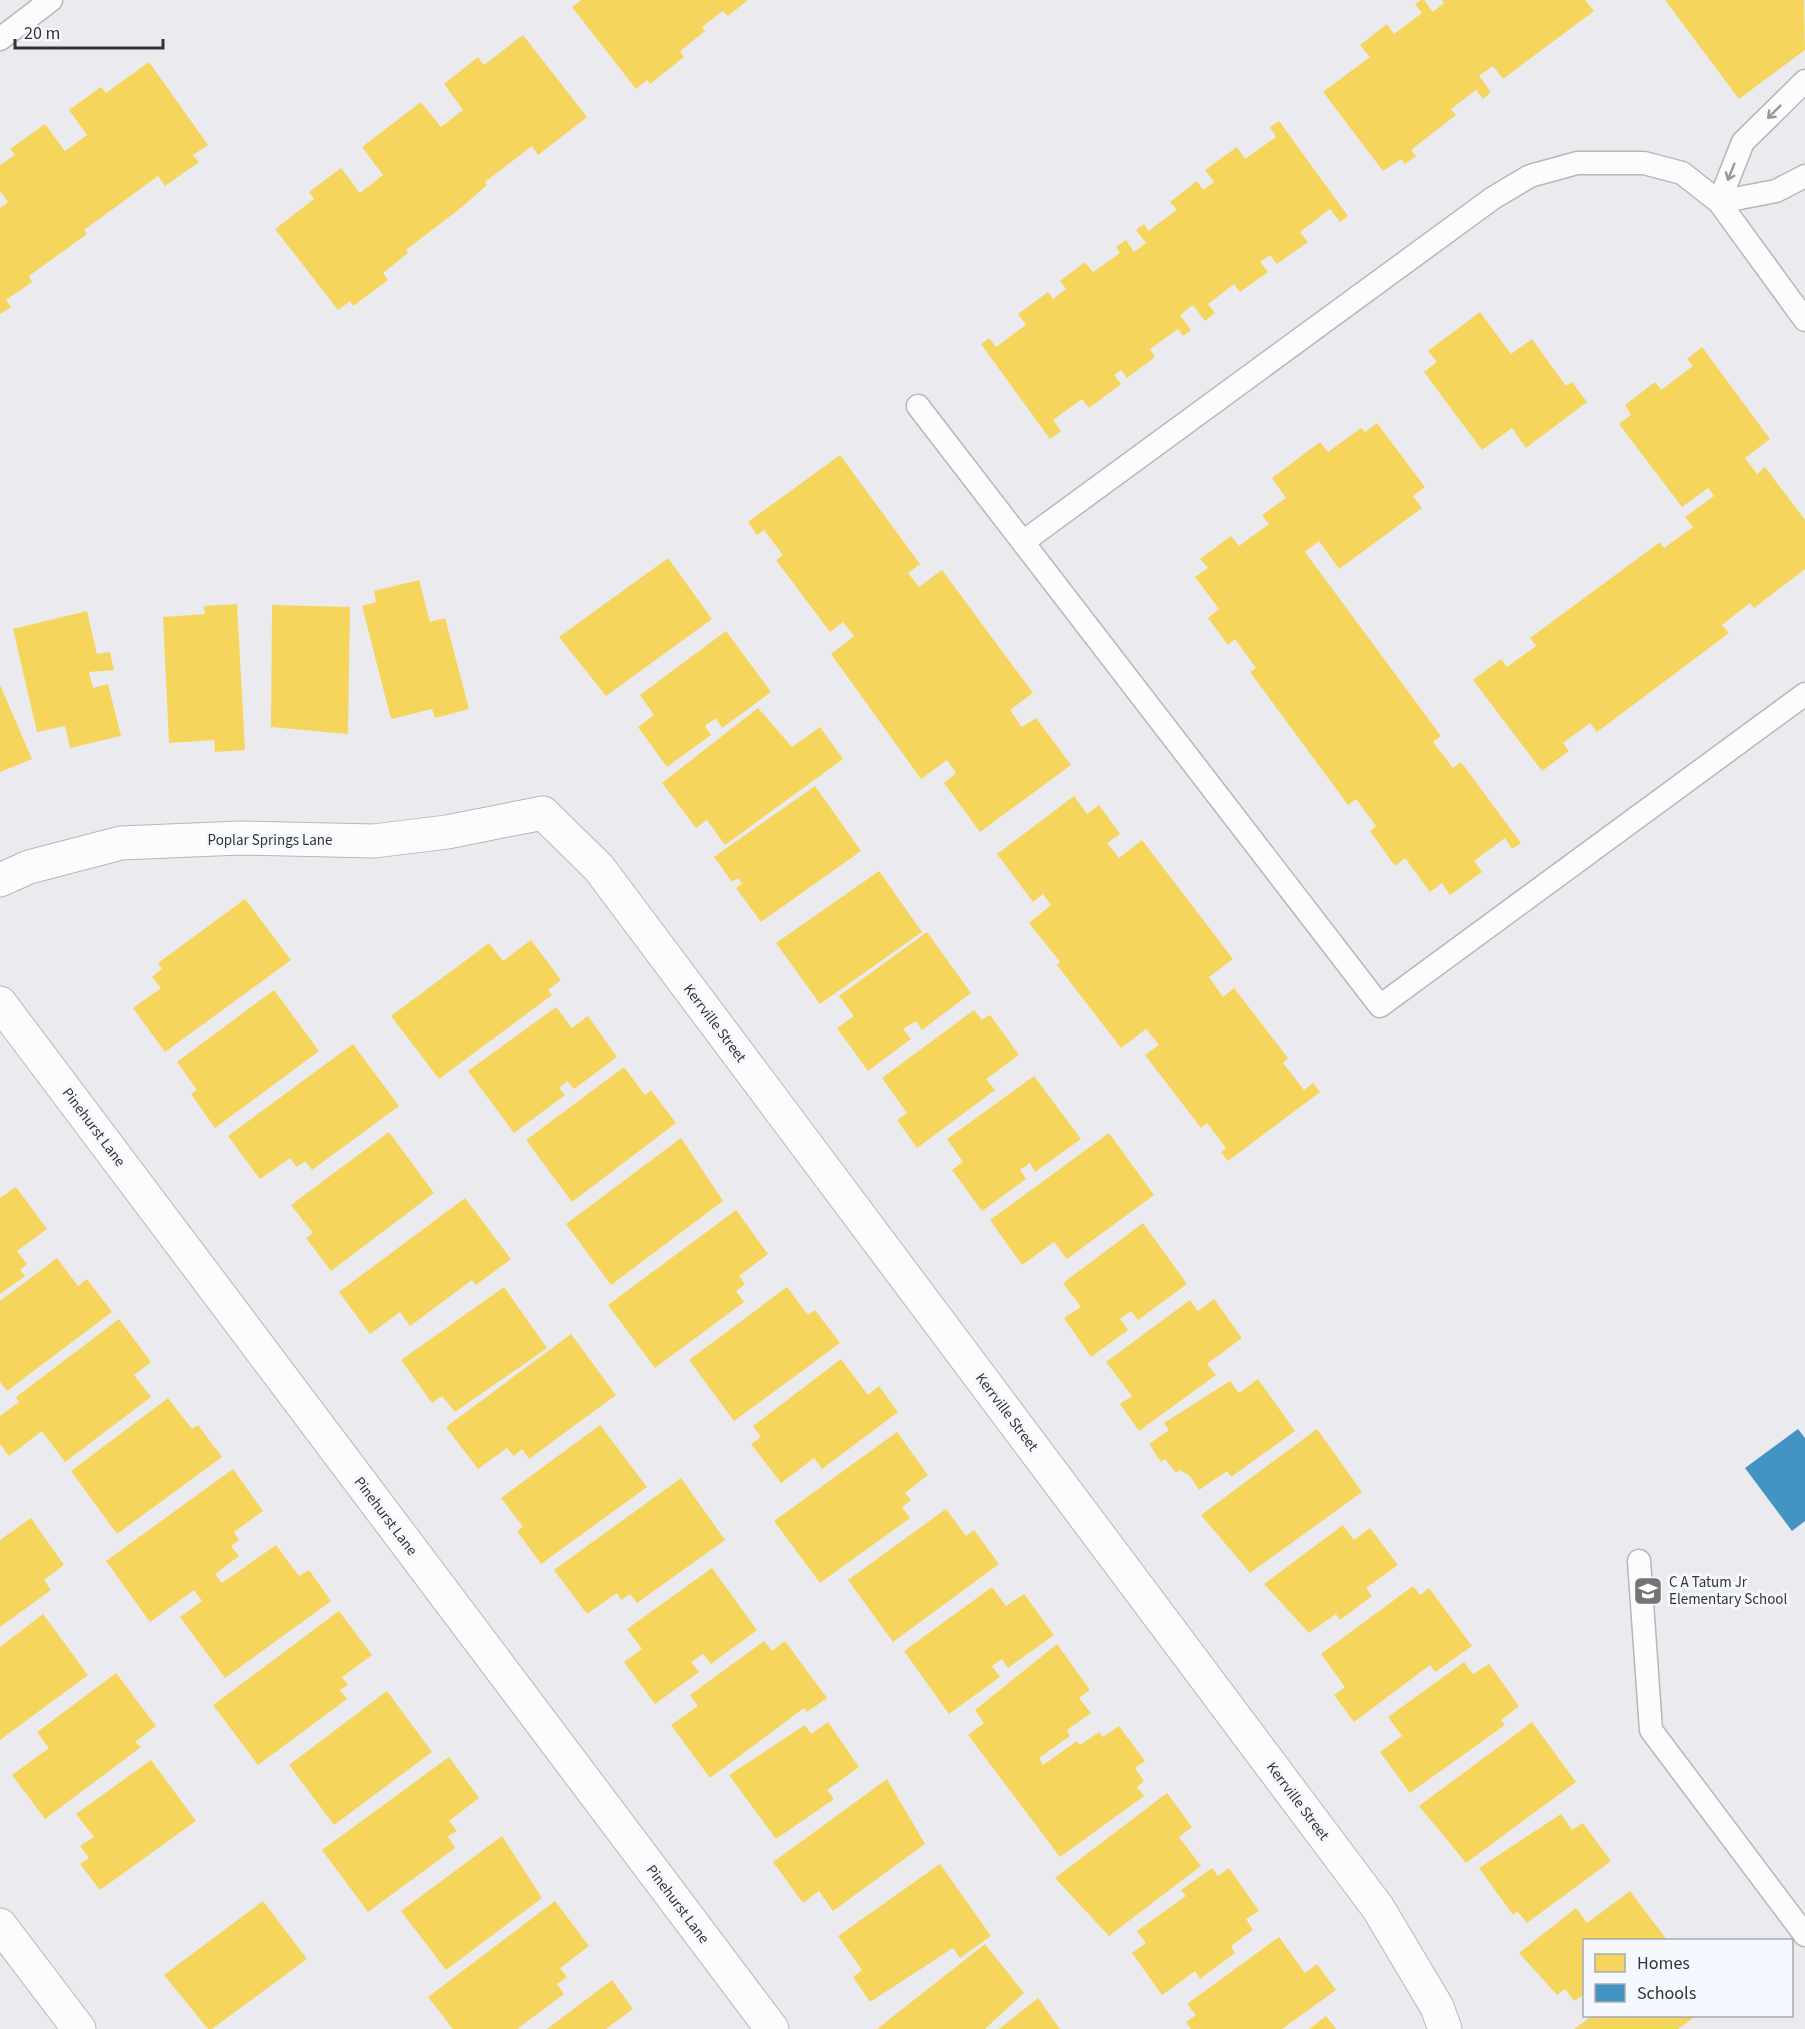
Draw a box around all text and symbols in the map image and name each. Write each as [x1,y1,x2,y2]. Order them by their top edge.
scale bar [15,12,164,50]
text: 20 m [24,21,60,46]
one-way arrow [1767,104,1781,119]
one-way arrow [1725,162,1736,181]
street label: Poplar Springs Lane [208,830,332,851]
street label: Kerrville Street [678,980,751,1067]
street label: Pinehurst Lane [57,1084,130,1171]
street label: Kerrville Street [970,1369,1043,1456]
street label: Pinehurst Lane [349,1473,422,1560]
place label: C A Tatum Jr Elementary School [1669,1572,1787,1610]
school or university icon: C A Tatum Jr Elementary School [1632,1575,1664,1607]
street label: Kerrville Street [1261,1758,1334,1845]
street label: Pinehurst Lane [641,1861,714,1948]
legend [1583,1939,1793,2017]
text: Homes [1637,1951,1690,1976]
text: Schools [1637,1981,1696,2006]

